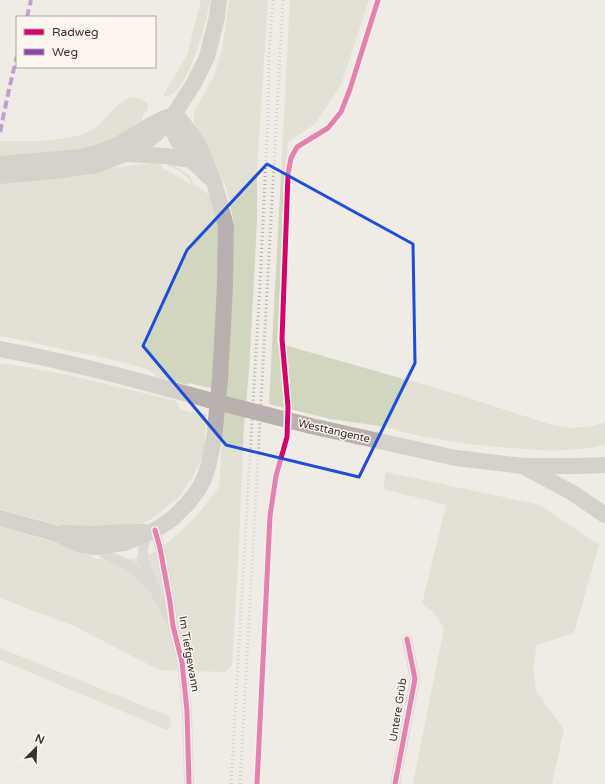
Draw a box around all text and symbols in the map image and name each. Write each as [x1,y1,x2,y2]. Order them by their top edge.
legend [16,16,156,68]
text: Radweg [52,25,99,39]
text: Weg [52,45,78,59]
street label: Westtangente [297,416,371,446]
street label: Im Tiefgewann [176,615,202,693]
street label: Untere Grüb [387,677,409,743]
north arrow [16,728,56,768]
text: N [33,732,46,747]

